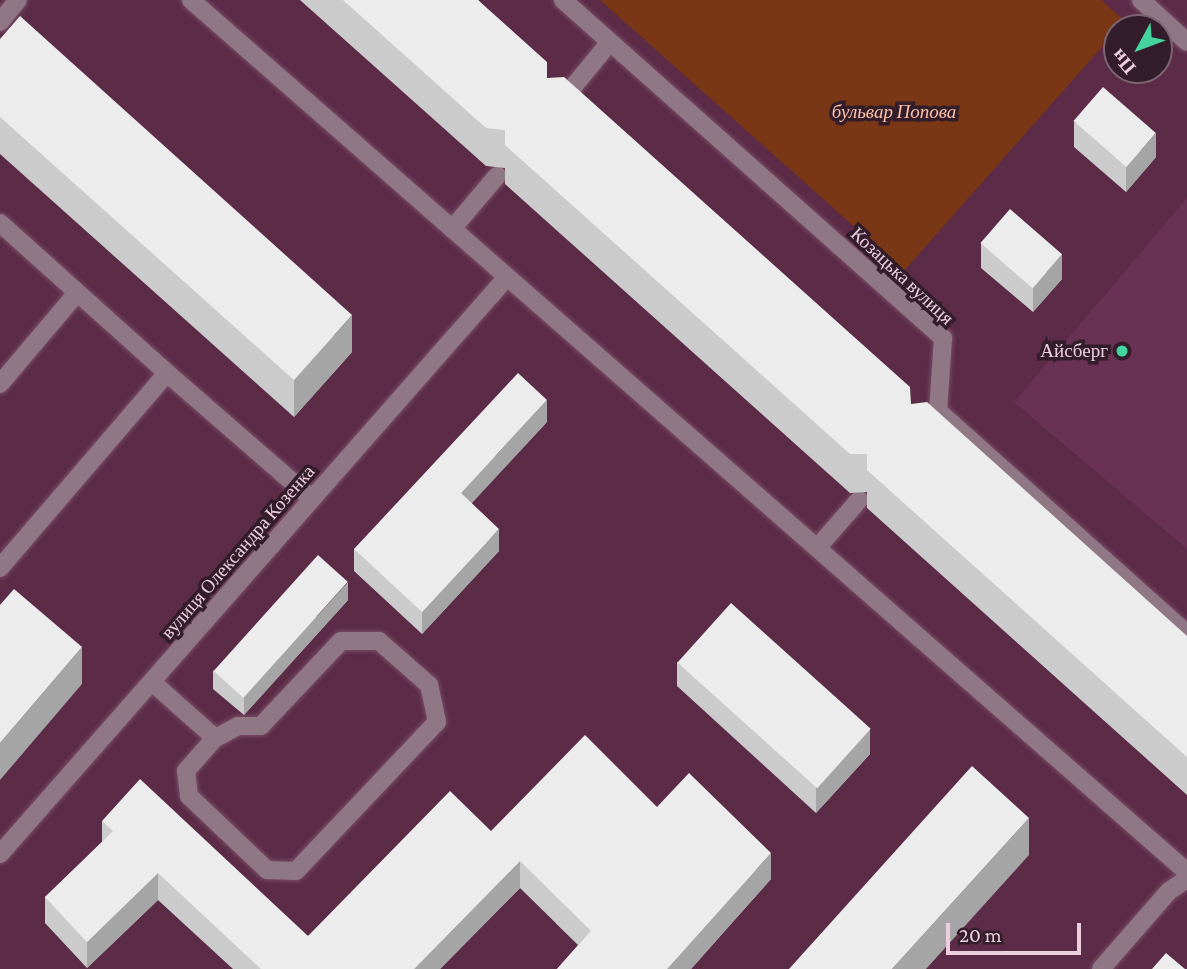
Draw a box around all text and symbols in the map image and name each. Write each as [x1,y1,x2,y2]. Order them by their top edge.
north arrow [1103,14,1173,84]
text: Пн [1107,45,1140,78]
park label: бульвар Попова [832,101,956,123]
street label: Козацька вулиця [846,222,958,330]
place label: Айсберг [1040,340,1108,362]
marker: Айсберг [1114,343,1130,359]
street label: вулиця Олександра Козенка [156,461,320,643]
scale bar [949,909,1084,953]
text: 20 m [959,923,1002,947]

